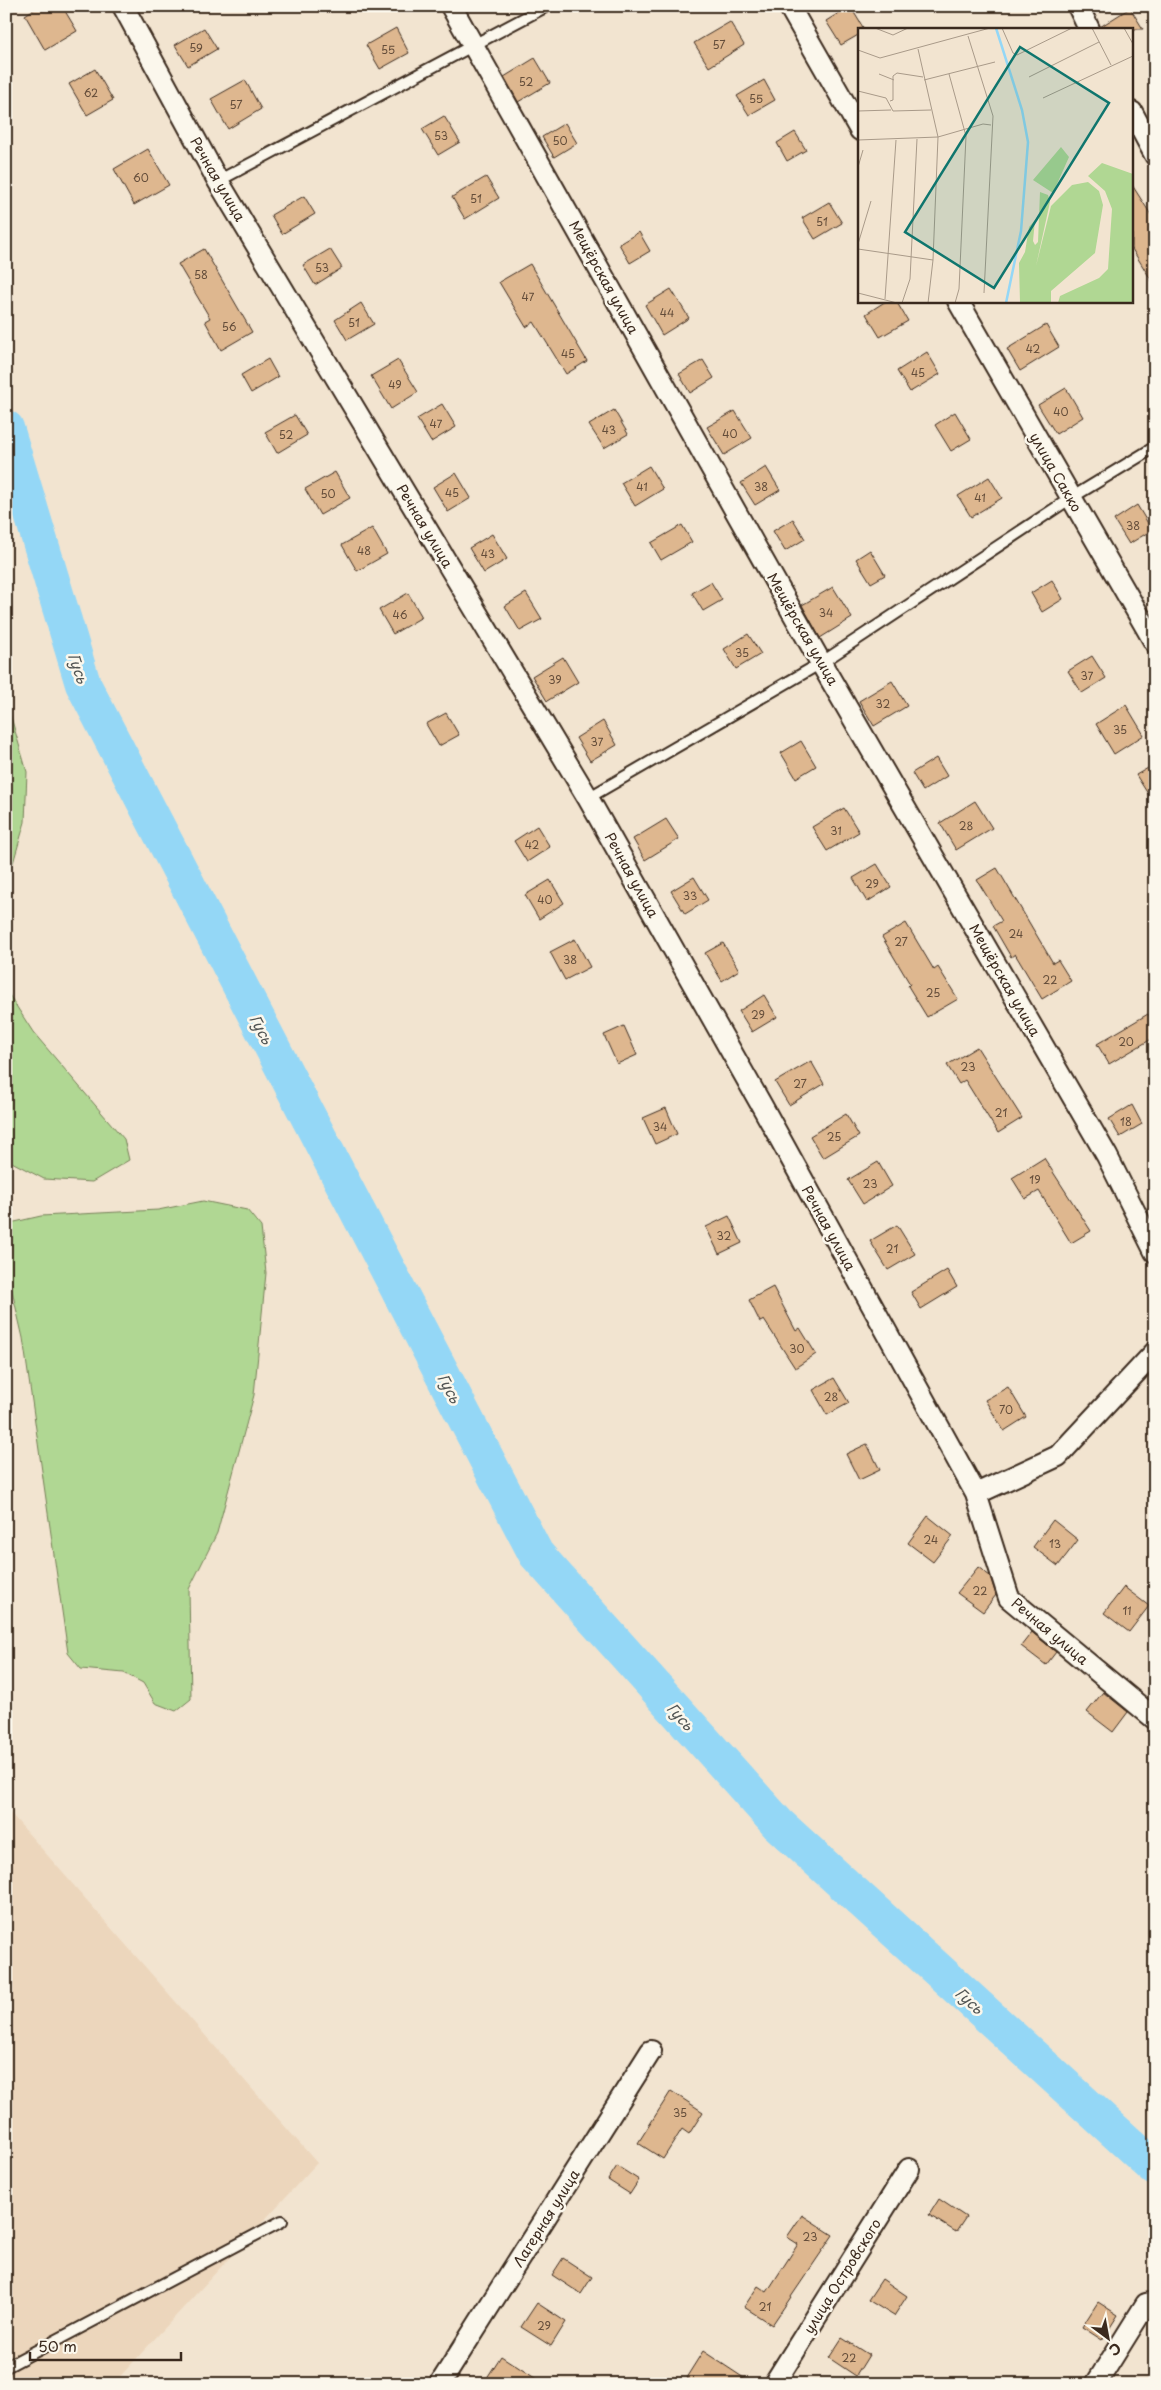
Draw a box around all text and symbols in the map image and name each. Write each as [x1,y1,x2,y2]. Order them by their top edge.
inset map [858,28,1134,302]
house number: 57 [712,36,726,53]
house number: 59 [189,39,203,56]
house number: 55 [381,41,395,58]
house number: 52 [519,73,533,90]
house number: 62 [84,84,98,101]
house number: 55 [749,90,763,107]
house number: 57 [229,96,243,113]
house number: 53 [434,127,448,144]
house number: 50 [552,132,568,149]
street label: Речная улица [185,133,251,225]
house number: 60 [133,169,149,186]
house number: 51 [470,190,482,207]
house number: 51 [816,213,828,230]
street label: Мещёрская улица [564,216,644,338]
house number: 53 [315,259,329,276]
house number: 58 [194,266,208,283]
house number: 47 [522,288,535,305]
house number: 44 [660,304,674,321]
house number: 51 [348,314,360,331]
house number: 56 [222,318,237,335]
house number: 42 [1026,340,1041,357]
house number: 45 [561,345,575,362]
house number: 45 [911,364,925,381]
house number: 49 [388,376,402,393]
house number: 40 [1053,403,1069,420]
house number: 47 [430,415,443,432]
house number: 43 [602,421,616,438]
house number: 40 [722,425,738,442]
house number: 52 [279,426,293,443]
street label: улица Сакко [1025,428,1087,516]
house number: 41 [636,478,648,495]
house number: 38 [754,478,768,495]
street label: Речная улица [392,480,458,572]
house number: 45 [445,484,459,501]
house number: 50 [320,485,336,502]
house number: 41 [974,489,986,506]
house number: 38 [1126,517,1140,534]
house number: 48 [357,542,371,559]
house number: 43 [481,545,495,562]
street label: Мещёрская улица [762,569,844,689]
house number: 34 [819,604,833,621]
house number: 46 [393,606,408,623]
house number: 35 [735,644,749,661]
water label: Гусь [63,650,95,687]
house number: 37 [1081,667,1094,684]
house number: 39 [548,671,562,688]
house number: 32 [876,695,891,712]
house number: 35 [1113,721,1127,738]
house number: 37 [591,733,604,750]
house number: 28 [959,817,973,834]
house number: 31 [830,822,842,839]
street label: Речная улица [600,829,664,922]
house number: 42 [525,836,540,853]
house number: 29 [865,875,879,892]
house number: 33 [683,887,697,904]
house number: 40 [537,891,553,908]
street label: Мещёрская улица [964,920,1046,1040]
house number: 24 [1009,925,1023,942]
house number: 27 [894,933,908,950]
house number: 38 [563,951,577,968]
house number: 22 [1043,971,1057,988]
house number: 25 [926,984,940,1001]
house number: 29 [751,1006,765,1023]
water label: Гусь [245,1010,280,1049]
house number: 20 [1118,1033,1134,1050]
house number: 23 [961,1058,975,1075]
house number: 27 [793,1075,807,1092]
house number: 21 [995,1104,1007,1121]
house number: 18 [1120,1113,1132,1130]
house number: 34 [653,1118,667,1135]
house number: 25 [827,1128,841,1145]
house number: 19 [1029,1171,1041,1188]
house number: 23 [863,1175,877,1192]
street label: Речная улица [797,1182,861,1275]
house number: 32 [717,1227,732,1244]
house number: 21 [886,1240,898,1257]
house number: 30 [789,1340,805,1357]
water label: Гусь [433,1369,468,1408]
house number: 28 [824,1388,838,1405]
house number: 70 [999,1401,1013,1418]
house number: 24 [924,1531,938,1548]
house number: 13 [1049,1535,1061,1552]
house number: 22 [973,1582,987,1599]
street label: Речная улица [1007,1593,1093,1670]
house number: 11 [1122,1602,1132,1619]
water label: Гусь [662,1697,701,1736]
water label: Гусь [951,1981,990,2020]
house number: 35 [673,2104,687,2121]
street label: Лагерная улица [508,2165,585,2271]
street label: улица Островского [798,2214,886,2338]
house number: 23 [803,2228,817,2245]
house number: 21 [759,2298,771,2315]
north arrow [1084,2312,1134,2362]
house number: 29 [537,2317,551,2334]
scale bar [30,2330,181,2362]
text: 50 m [38,2334,77,2357]
text: С [1105,2338,1125,2361]
house number: 22 [842,2349,856,2366]

